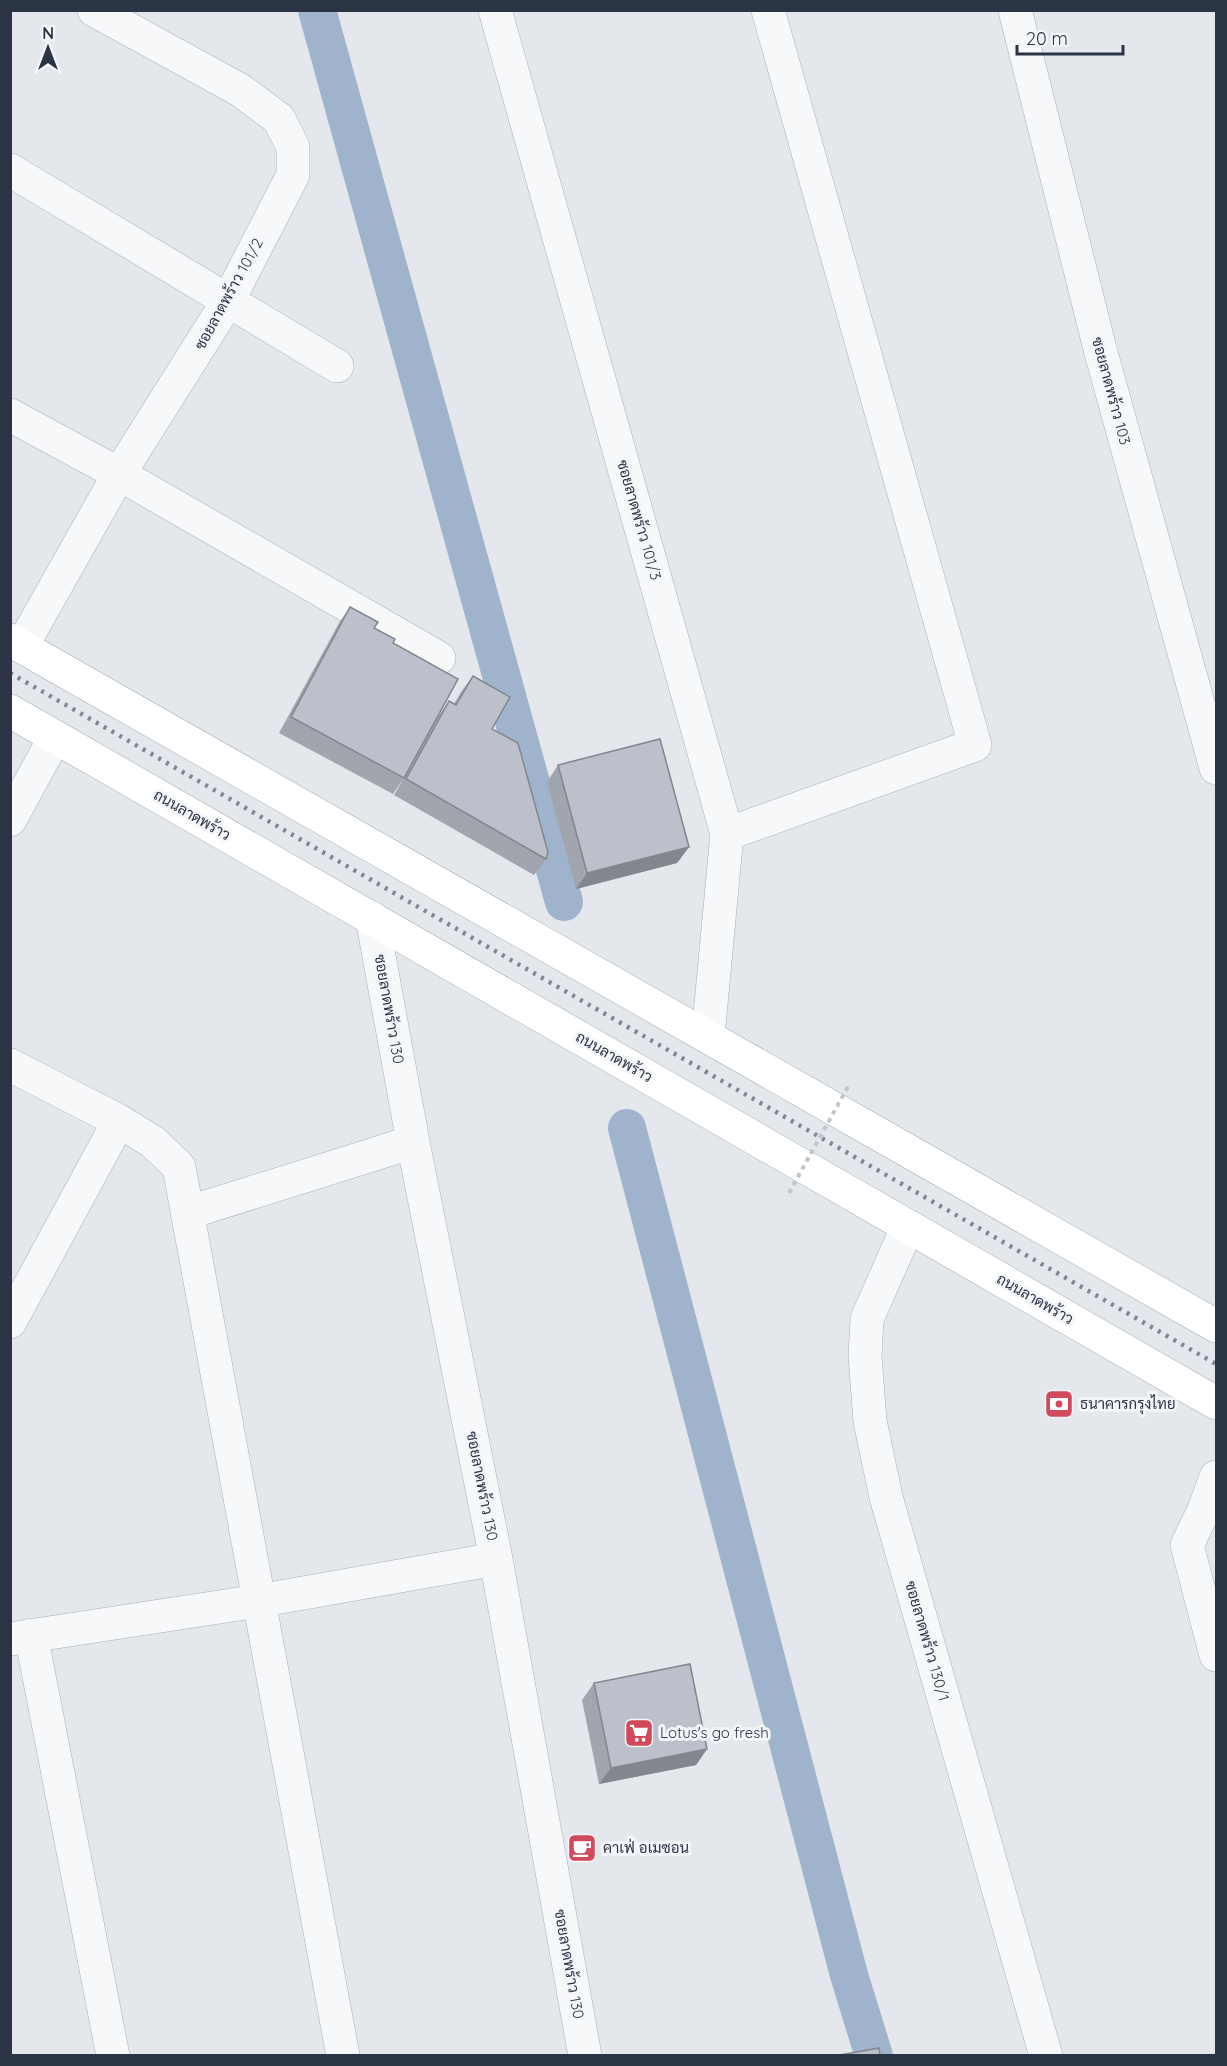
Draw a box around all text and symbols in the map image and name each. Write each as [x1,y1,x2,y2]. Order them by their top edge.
north arrow [18,18,78,78]
scale bar [1017,18,1124,56]
text: N [42,23,54,43]
text: 20 m [1026,27,1068,50]
street label: ซอยลาดพร้าว 101/2 [190,235,267,353]
street label: ซอยลาดพร้าว 103 [1088,335,1135,447]
street label: ซอยลาดพร้าว 101/3 [613,457,666,582]
street label: ถนนลาดพร้าว [150,785,234,844]
street label: ซอยลาดพร้าว 130 [371,953,408,1065]
street label: ถนนลาดพร้าว [572,1027,656,1086]
street label: ถนนลาดพร้าว [993,1269,1077,1328]
bank icon: ธนาคารกรุงไทย [1043,1388,1075,1420]
place label: ธนาคารกรุงไทย [1080,1394,1176,1415]
street label: ซอยลาดพร้าว 130 [463,1430,502,1542]
street label: ซอยลาดพร้าว 130/1 [901,1578,954,1703]
supermarket icon: Lotus's go fresh [623,1717,655,1749]
place label: Lotus's go fresh [660,1723,769,1742]
cafe icon: คาเฟ่ อเมซอน [566,1832,598,1864]
place label: คาเฟ่ อเมซอน [603,1838,689,1857]
street label: ซอยลาดพร้าว 130 [551,1908,588,2020]

